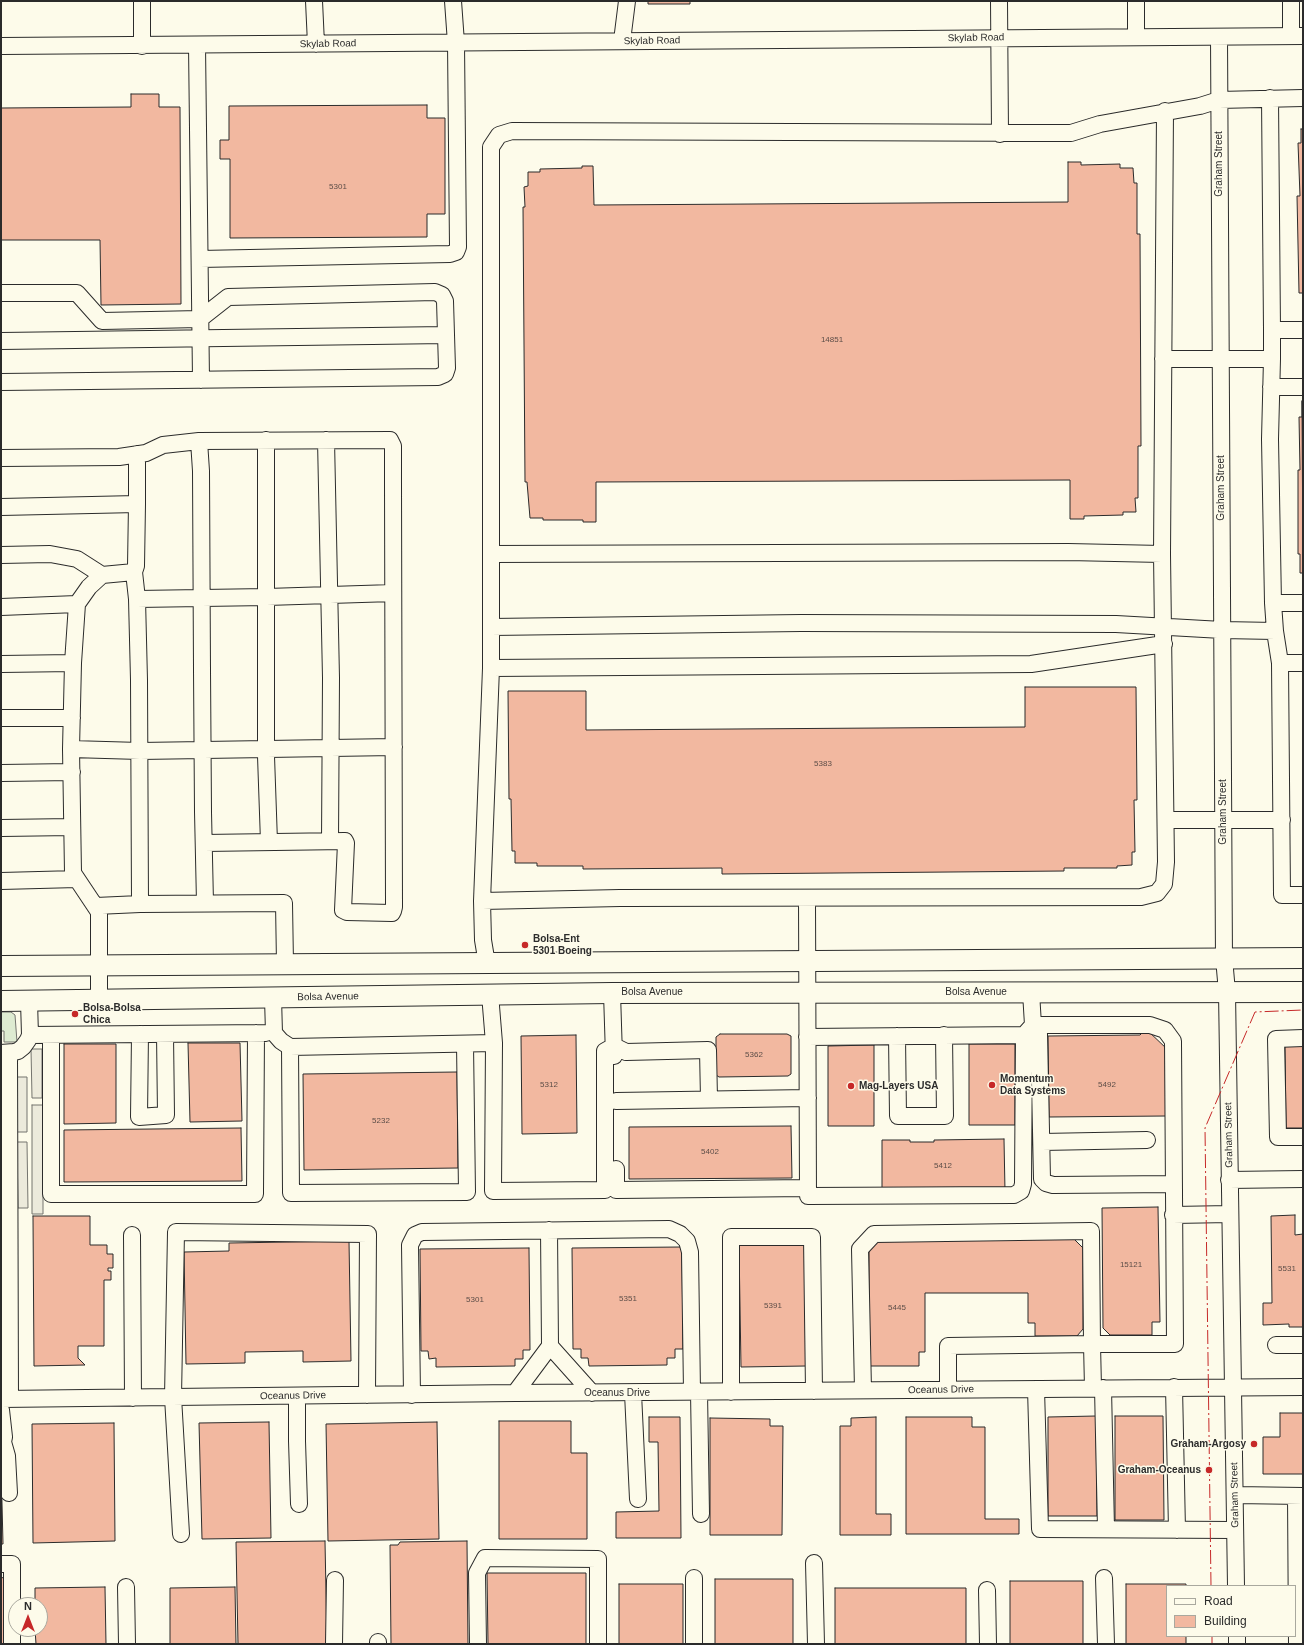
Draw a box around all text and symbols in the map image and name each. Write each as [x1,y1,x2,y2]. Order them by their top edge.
street label: Skylab Road [948,32,1004,44]
street label: Skylab Road [624,35,680,47]
street label: Skylab Road [300,38,356,50]
street label: Graham Street [1213,131,1225,197]
house number: 5301 [329,182,347,192]
house number: 14851 [821,335,843,345]
street label: Graham Street [1215,455,1227,521]
house number: 5383 [814,759,832,769]
street label: Graham Street [1217,779,1229,845]
place label: Bolsa-Ent 5301 Boeing [533,933,592,956]
marker: Bolsa-Ent 5301 Boeing [520,940,530,950]
street label: Bolsa Avenue [621,986,683,998]
street label: Bolsa Avenue [945,986,1007,998]
street label: Bolsa Avenue [297,990,359,1004]
place label: Bolsa-Bolsa Chica [83,1002,141,1026]
marker: Bolsa-Bolsa Chica [70,1009,80,1019]
house number: 5362 [745,1050,763,1060]
place label: Momentum Data Systems [1000,1073,1066,1096]
house number: 5312 [540,1080,558,1090]
place label: Mag-Layers USA [859,1080,938,1092]
marker: Momentum Data Systems [987,1080,997,1090]
house number: 5492 [1098,1080,1116,1090]
marker: Mag-Layers USA [846,1081,856,1091]
street label: Graham Street [1222,1102,1236,1168]
house number: 5232 [372,1116,390,1126]
house number: 5402 [701,1147,719,1157]
house number: 5412 [934,1161,952,1171]
house number: 15121 [1120,1260,1142,1270]
house number: 5531 [1278,1264,1296,1274]
house number: 5351 [619,1294,637,1304]
house number: 5301 [466,1295,484,1305]
house number: 5391 [764,1301,782,1311]
house number: 5445 [888,1303,906,1313]
street label: Oceanus Drive [908,1383,974,1397]
street label: Oceanus Drive [584,1387,650,1399]
street label: Oceanus Drive [260,1389,326,1403]
place label: Graham-Argosy [1170,1438,1246,1450]
marker: Graham-Argosy [1249,1439,1259,1449]
street label: Graham Street [1228,1462,1242,1528]
place label: Graham-Oceanus [1118,1464,1201,1476]
marker: Graham-Oceanus [1204,1465,1214,1475]
legend [1166,1585,1296,1637]
text: Road [1204,1594,1233,1608]
north arrow [8,1597,48,1637]
text: N [24,1600,32,1612]
text: Building [1204,1614,1247,1628]

